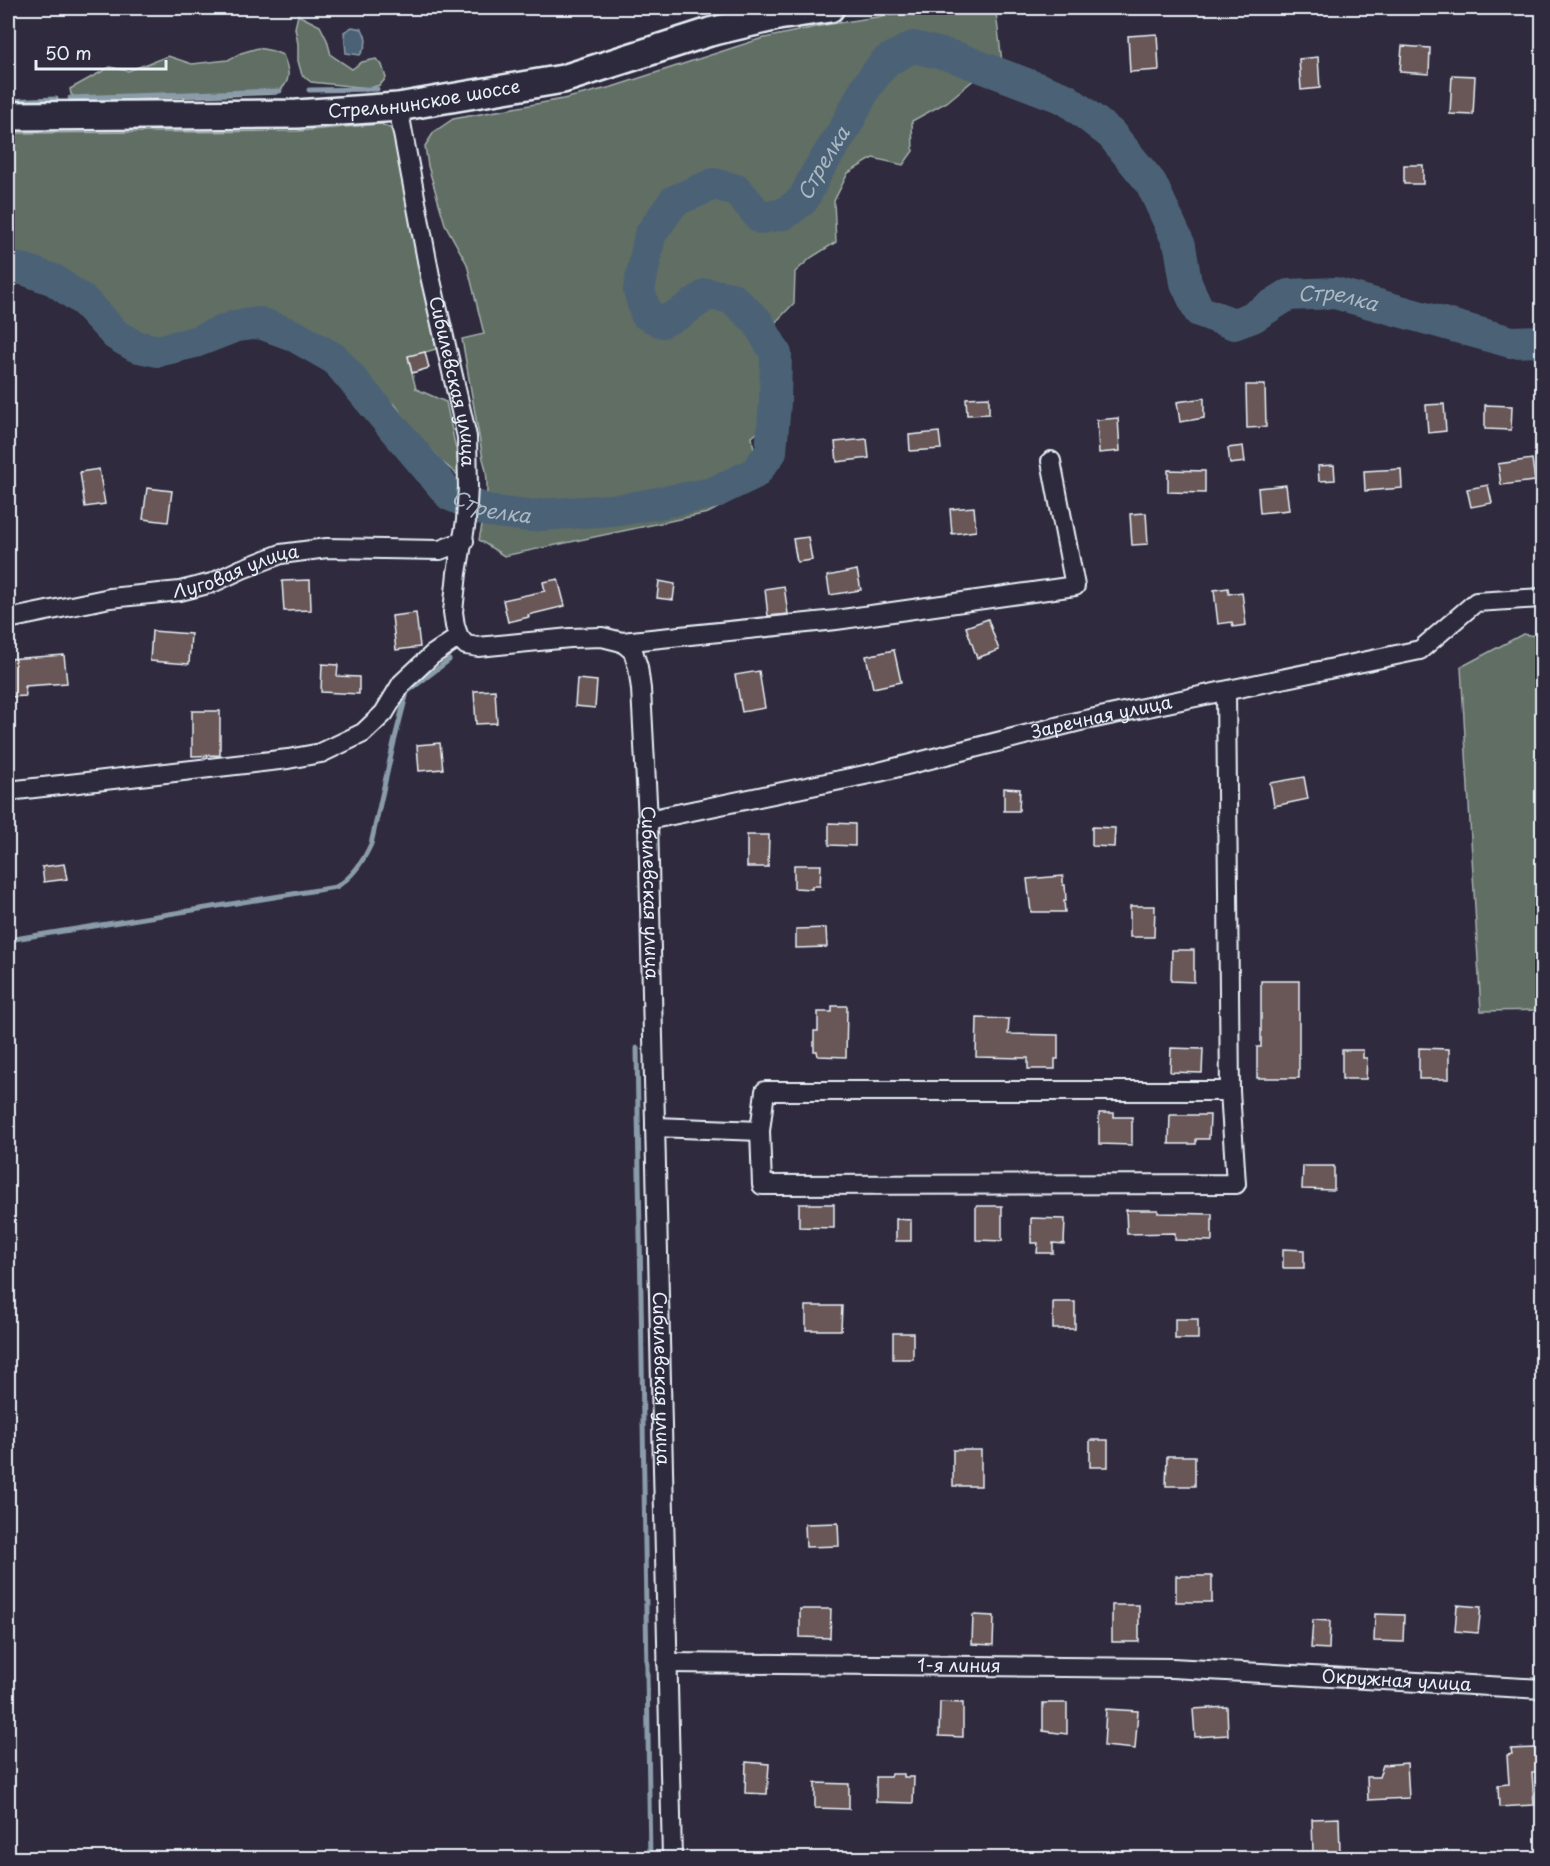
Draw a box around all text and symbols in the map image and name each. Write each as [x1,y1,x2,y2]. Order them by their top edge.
scale bar [36,33,166,71]
text: 50 m [45,39,92,66]
street label: Стрельнинское шоссе [327,72,522,124]
water label: Стрелка [789,120,857,205]
water label: Стрелка [1297,277,1382,318]
street label: Сибилевская улица [423,293,483,468]
water label: Стрелка [447,481,533,530]
street label: Луговая улица [172,537,301,604]
street label: Заречная улица [1028,687,1175,745]
street label: Сибилевская улица [635,805,667,980]
street label: Сибилевская улица [647,1291,678,1466]
street label: 1-я линия [917,1650,1001,1678]
street label: Окружная улица [1321,1662,1473,1697]

